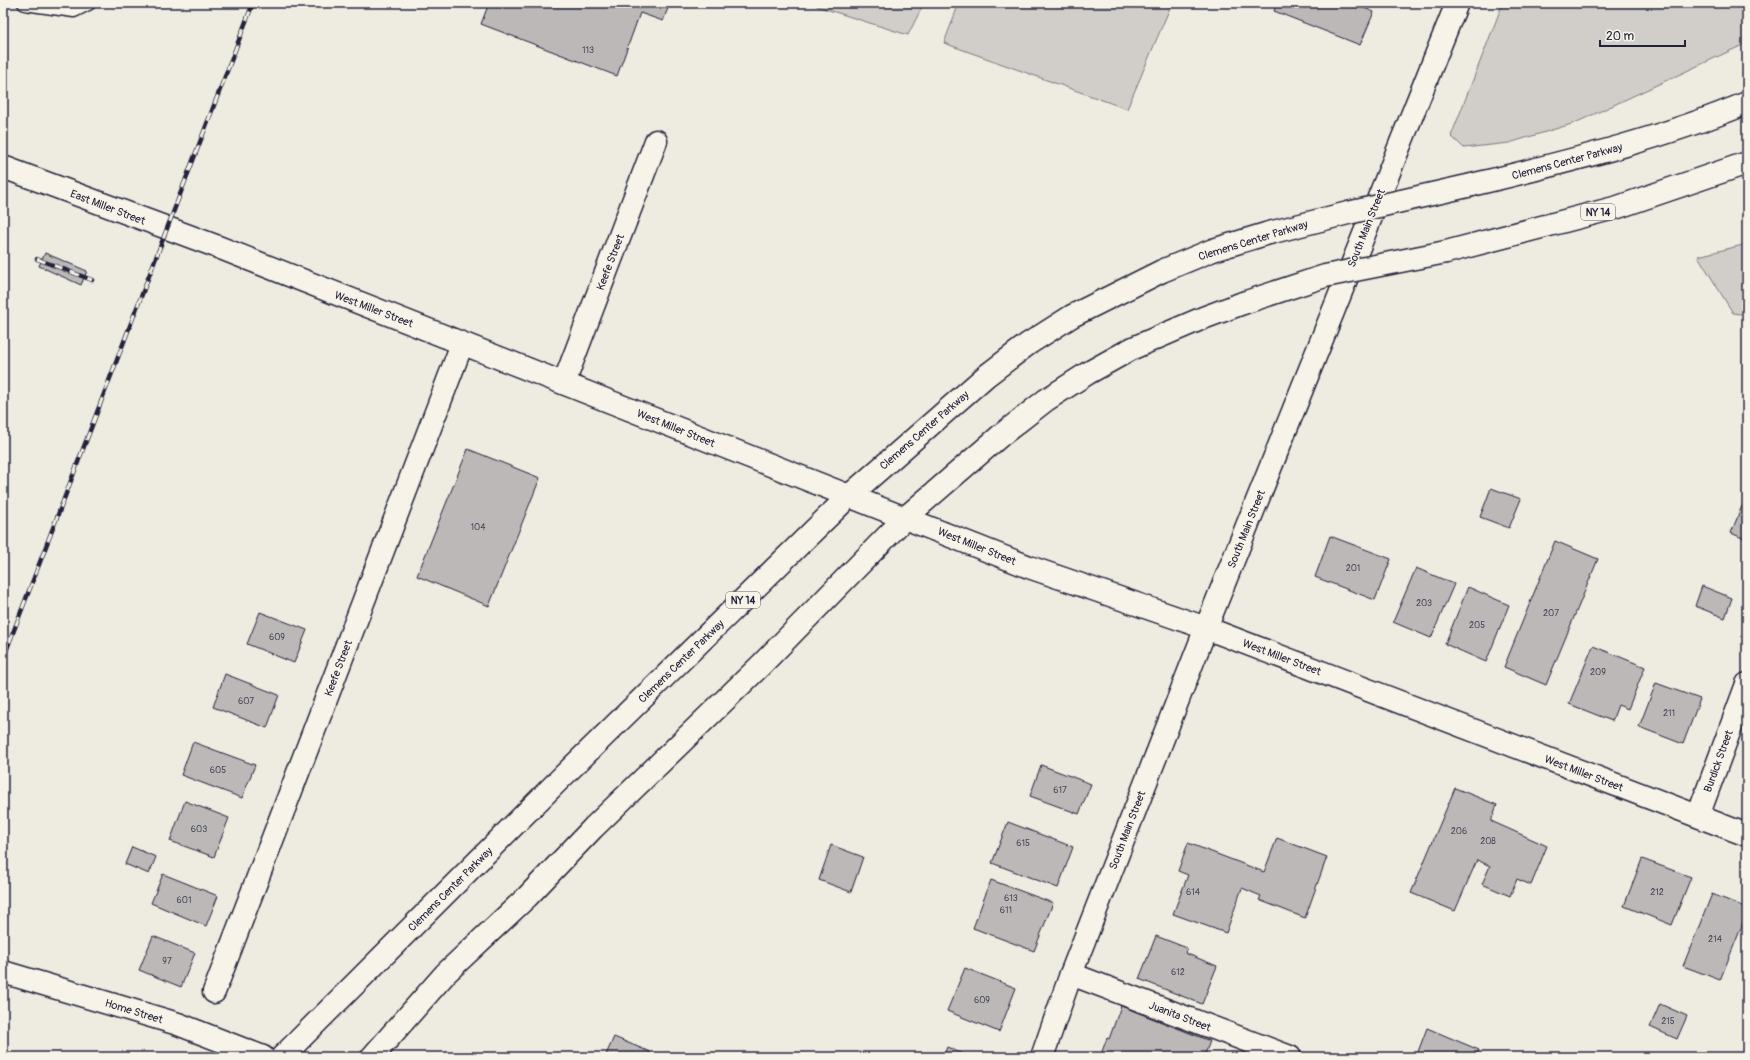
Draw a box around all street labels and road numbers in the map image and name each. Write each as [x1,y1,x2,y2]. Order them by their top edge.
street label: Clemens Center Parkway [1510,140,1624,182]
street label: East Miller Street [68,187,148,228]
street label: South Main Street [1345,187,1388,269]
road number: NY 14 [1581,204,1615,220]
street label: Clemens Center Parkway [1197,218,1310,263]
street label: Keefe Street [594,232,627,292]
street label: West Miller Street [333,288,416,331]
street label: Clemens Center Parkway [877,388,972,473]
street label: West Miller Street [635,407,717,450]
street label: South Main Street [1225,488,1268,570]
street label: West Miller Street [936,525,1018,568]
road number: NY 14 [726,592,760,608]
street label: Clemens Center Parkway [636,617,727,706]
street label: West Miller Street [1241,636,1324,679]
street label: Keefe Street [322,638,355,698]
street label: Burdick Street [1701,728,1736,794]
street label: West Miller Street [1543,752,1626,795]
street label: South Main Street [1106,789,1149,871]
street label: Clemens Center Parkway [406,844,495,934]
street label: Home Street [103,996,165,1027]
street label: Juanita Street [1147,999,1213,1034]

